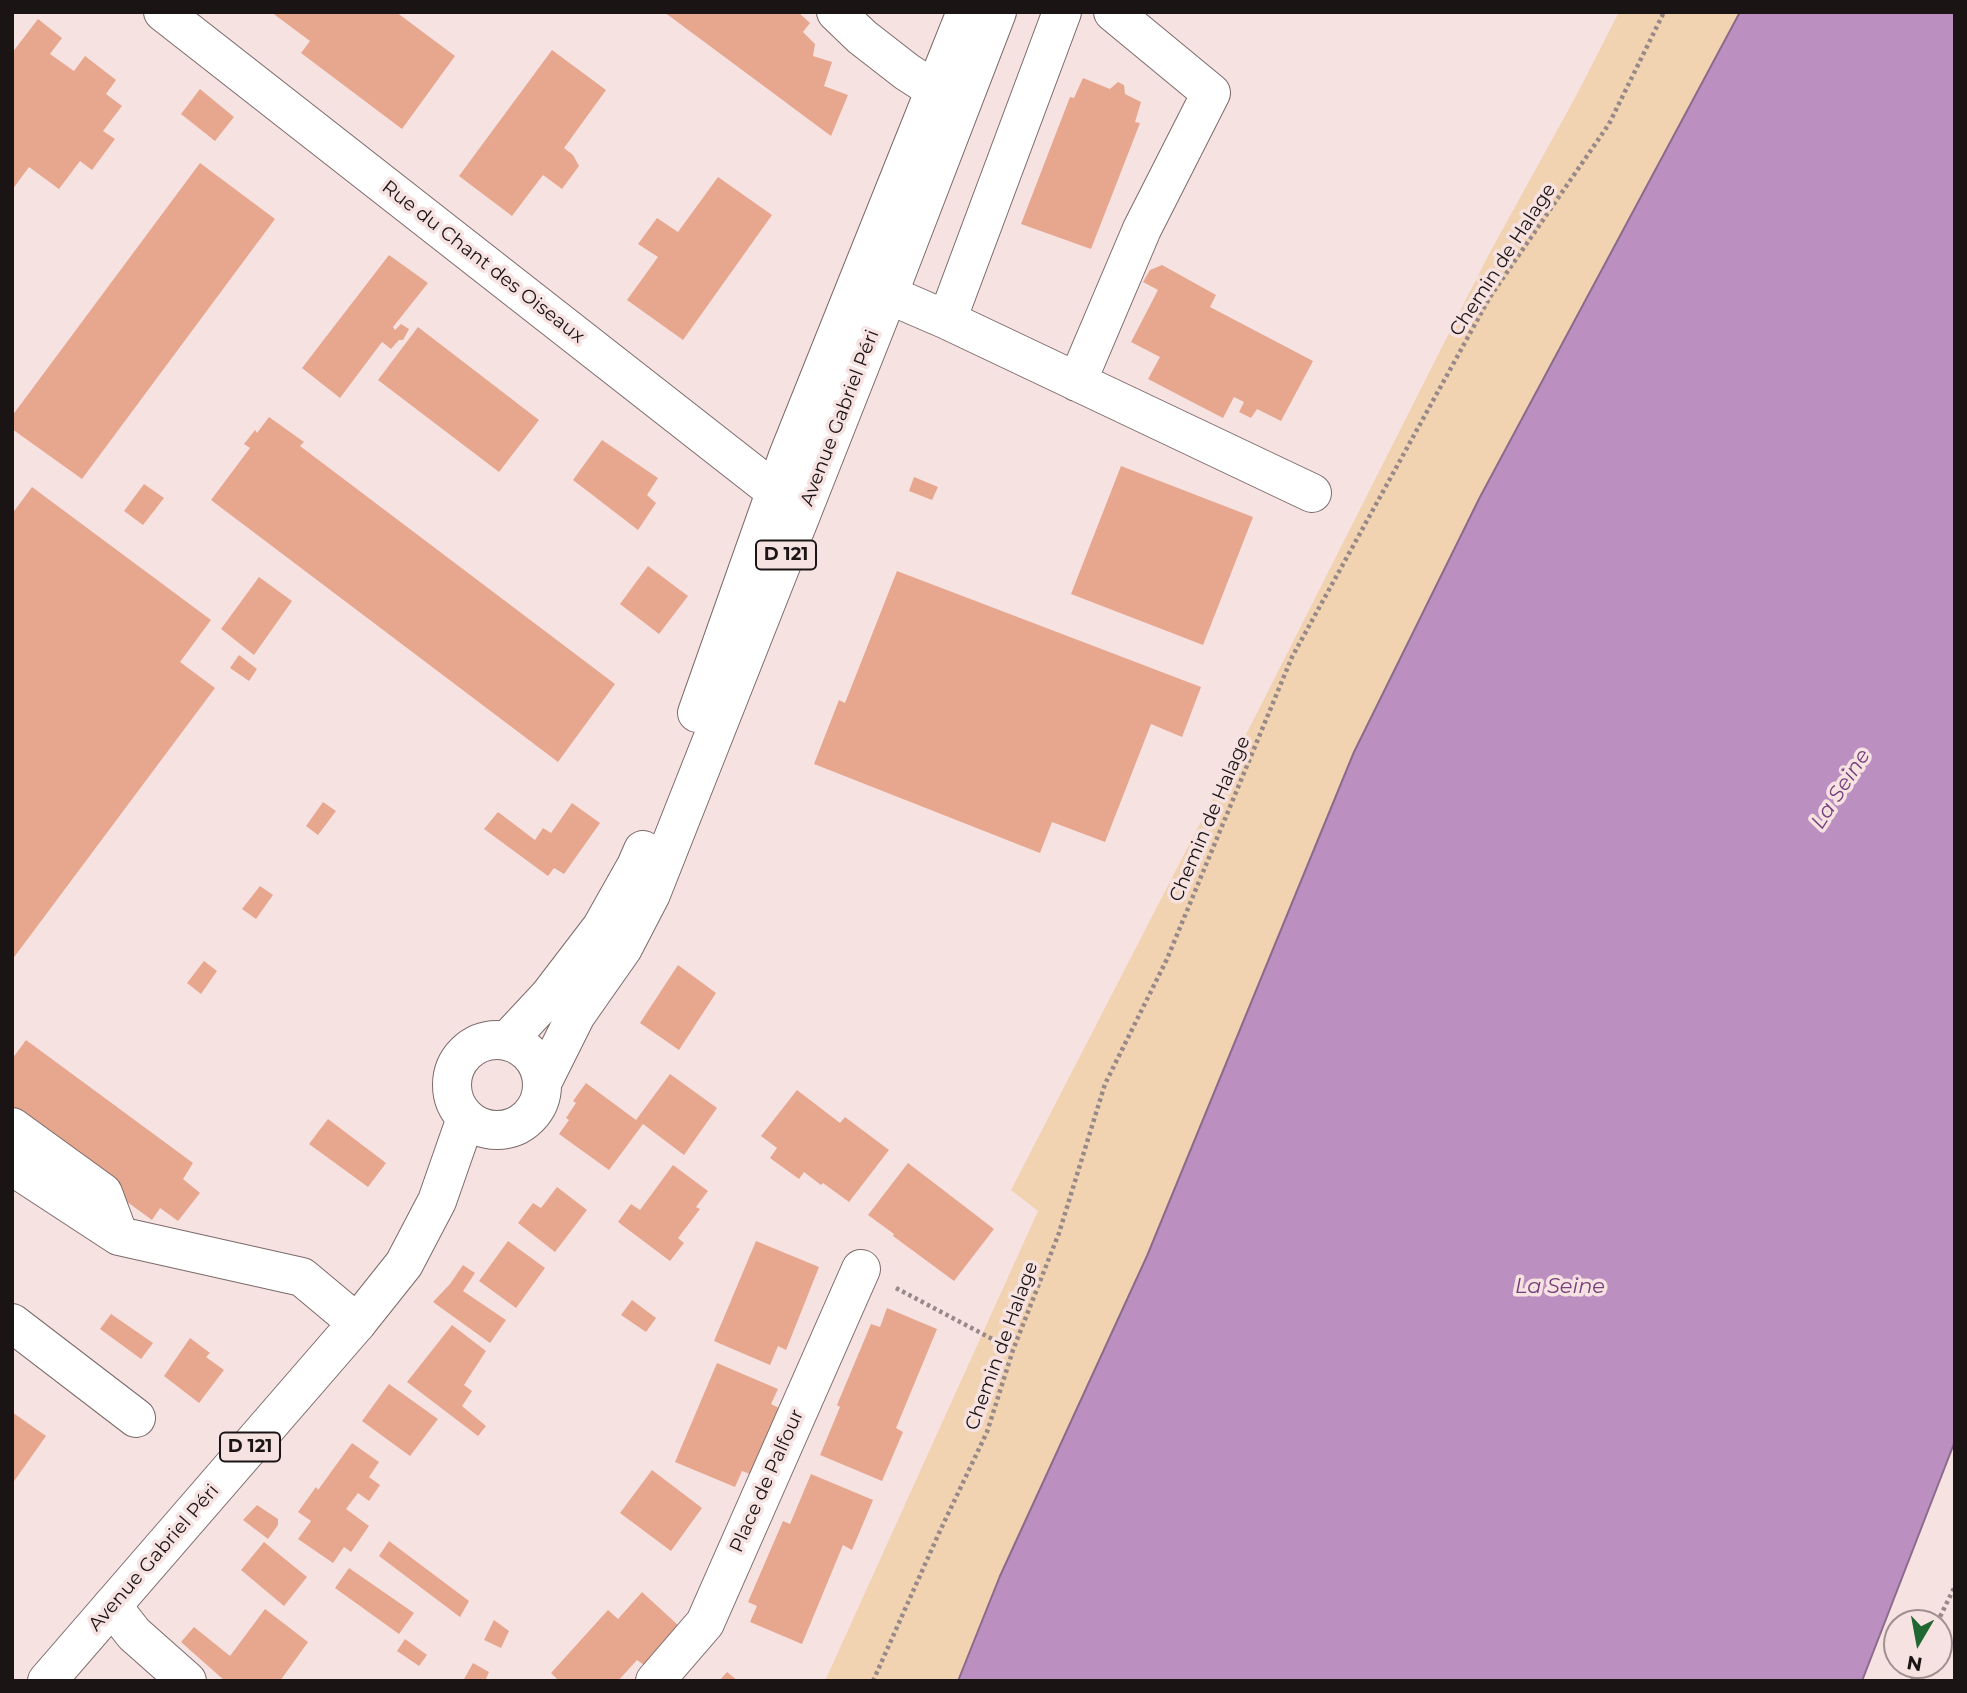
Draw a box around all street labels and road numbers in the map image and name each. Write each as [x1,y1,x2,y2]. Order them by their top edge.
street label: Rue du Chant des Oiseaux [377,176,589,348]
street label: Chemin de Halage [1445,179,1561,341]
street label: Avenue Gabriel Péri [796,327,884,509]
road number: D 121 [756,540,816,570]
street label: Chemin de Halage [1165,733,1255,905]
street label: Chemin de Halage [961,1259,1043,1433]
street label: Place de Palfour [725,1406,809,1556]
road number: D 121 [220,1432,280,1462]
street label: Avenue Gabriel Péri [84,1480,224,1636]

